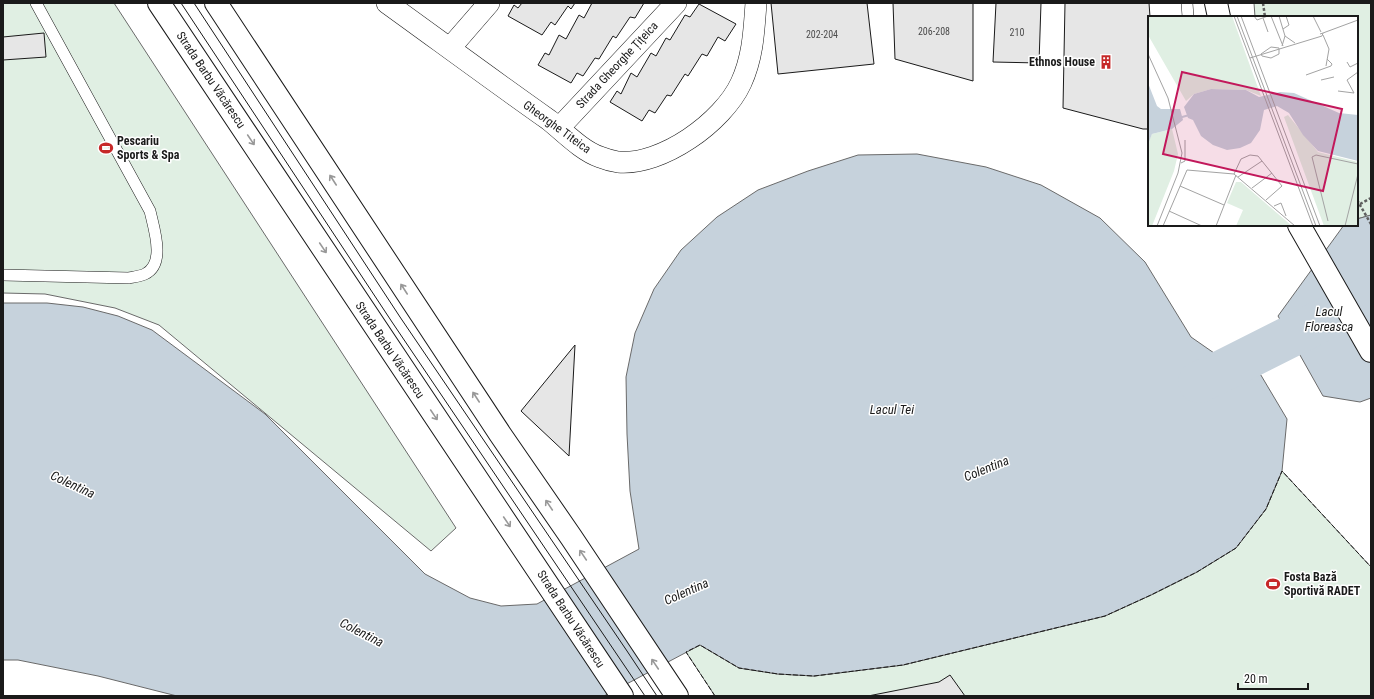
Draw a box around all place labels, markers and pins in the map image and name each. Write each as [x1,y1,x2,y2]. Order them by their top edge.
building icon: Ethnos House [1098,54,1114,70]
place label: Ethnos House [1029,55,1095,69]
place label: Pescariu Sports & Spa [117,134,180,162]
sports icon: Pescariu Sports & Spa [98,140,114,156]
place label: Fosta Bază Sportivă RADET [1284,570,1361,598]
sports icon: Fosta Bază Sportivă RADET [1265,576,1281,592]

